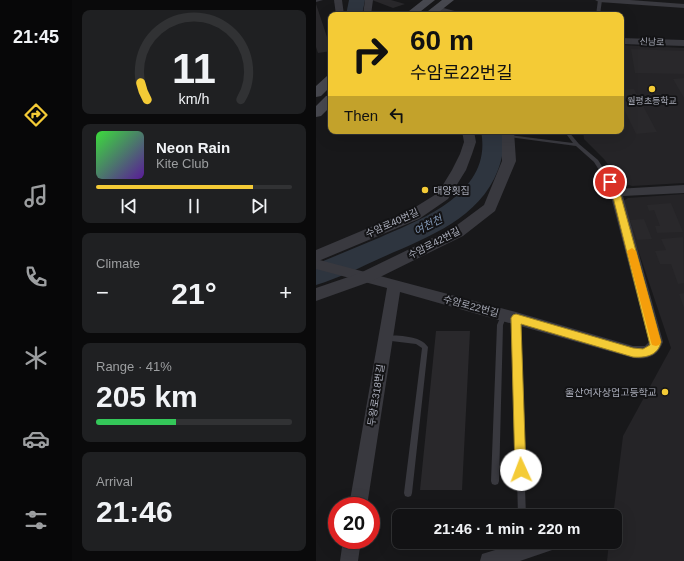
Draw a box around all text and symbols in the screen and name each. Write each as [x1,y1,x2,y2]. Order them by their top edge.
text: 60 m [410,25,474,56]
text: 21:45 [13,27,59,47]
icon: right [344,28,396,80]
street label: 신남로 [639,37,665,47]
text: 11 [172,45,216,92]
text: 수암로22번길 [410,63,513,83]
marker: 월평초등학교 [647,84,657,94]
text: km/h [179,91,210,107]
place label: 월평초등학교 [627,95,677,106]
icon: directions [22,101,50,129]
icon: left [386,104,408,126]
text: Then [344,107,378,124]
text: Neon Rain [156,139,230,156]
text: Kite Club [156,156,209,171]
pin [593,165,627,199]
icon: arrive [599,171,621,193]
icon: music [22,182,50,210]
marker: 대양횟집 [420,185,430,195]
place label: 대양횟집 [433,185,470,196]
icon: previous [118,195,140,217]
icon: pause [183,195,205,217]
icon: next [248,195,270,217]
street label: 수암로40번길 [364,206,420,240]
water label: 여천천 [412,212,446,237]
street label: 수암로42번길 [406,225,462,261]
text: Climate [96,256,140,271]
icon: phone [22,263,50,291]
text: 21° [171,277,217,310]
text: − [96,280,109,305]
text: + [279,280,292,305]
street label: 수암로22번길 [442,293,500,319]
icon: climate [22,344,50,372]
text: Range · 41% [96,359,172,374]
street label: 두왕로318번길 [366,363,386,427]
text: 205 km [96,380,198,413]
place label: 울산여자상업고등학교 [565,387,657,398]
marker: 울산여자상업고등학교 [660,387,670,397]
icon: car [22,425,50,453]
position arrow [500,449,542,491]
text: Arrival [96,474,133,489]
text: 21:46 [96,495,173,528]
speed limit sign: 20 [328,497,380,549]
icon: filters [22,506,50,534]
text: 21:46 · 1 min · 220 m [434,520,580,537]

